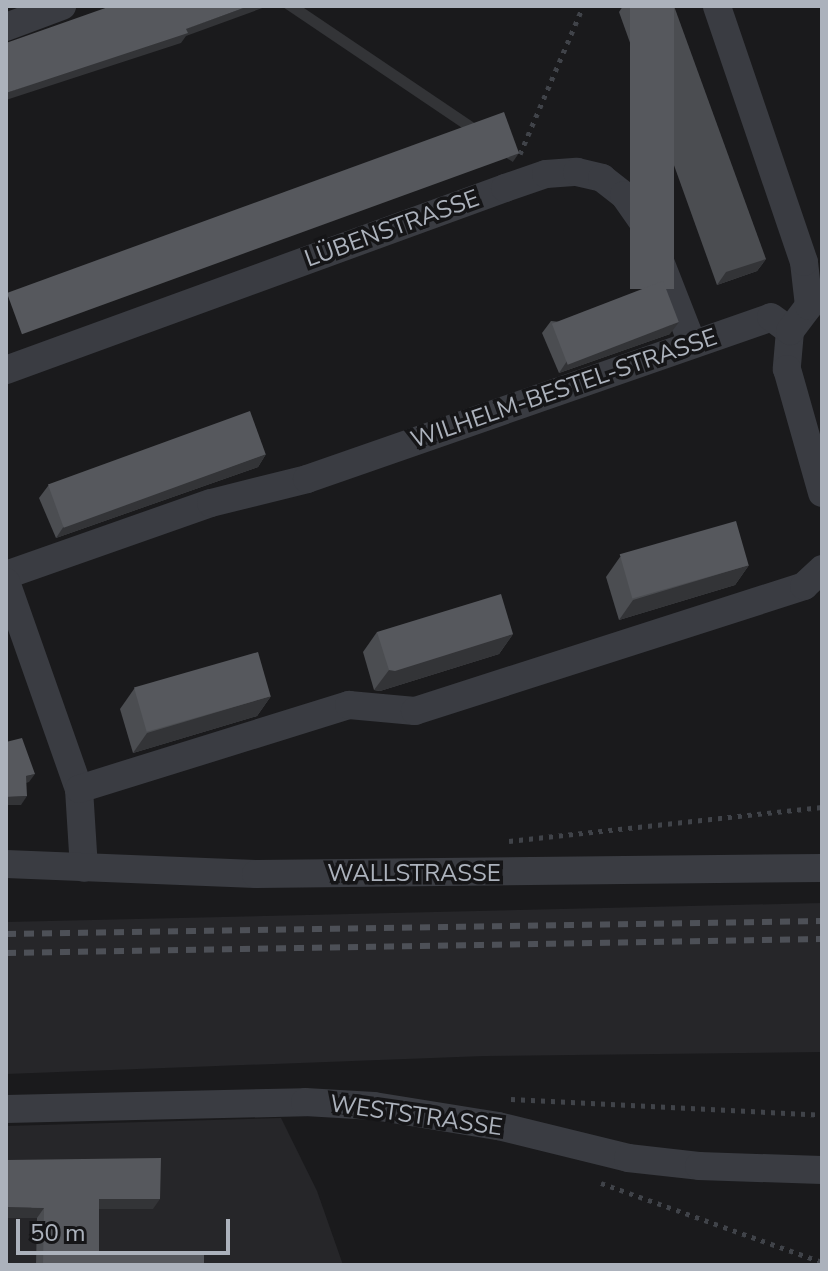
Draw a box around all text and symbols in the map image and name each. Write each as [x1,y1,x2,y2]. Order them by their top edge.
street label: LÜBENSTRASSE [301,184,483,274]
street label: WILHELM-BESTEL-STRASSE [407,323,721,455]
street label: WALLSTRASSE [327,860,501,888]
street label: WESTSTRASSE [328,1090,504,1142]
scale bar [20,1203,234,1253]
text: 50 m [30,1217,86,1249]

